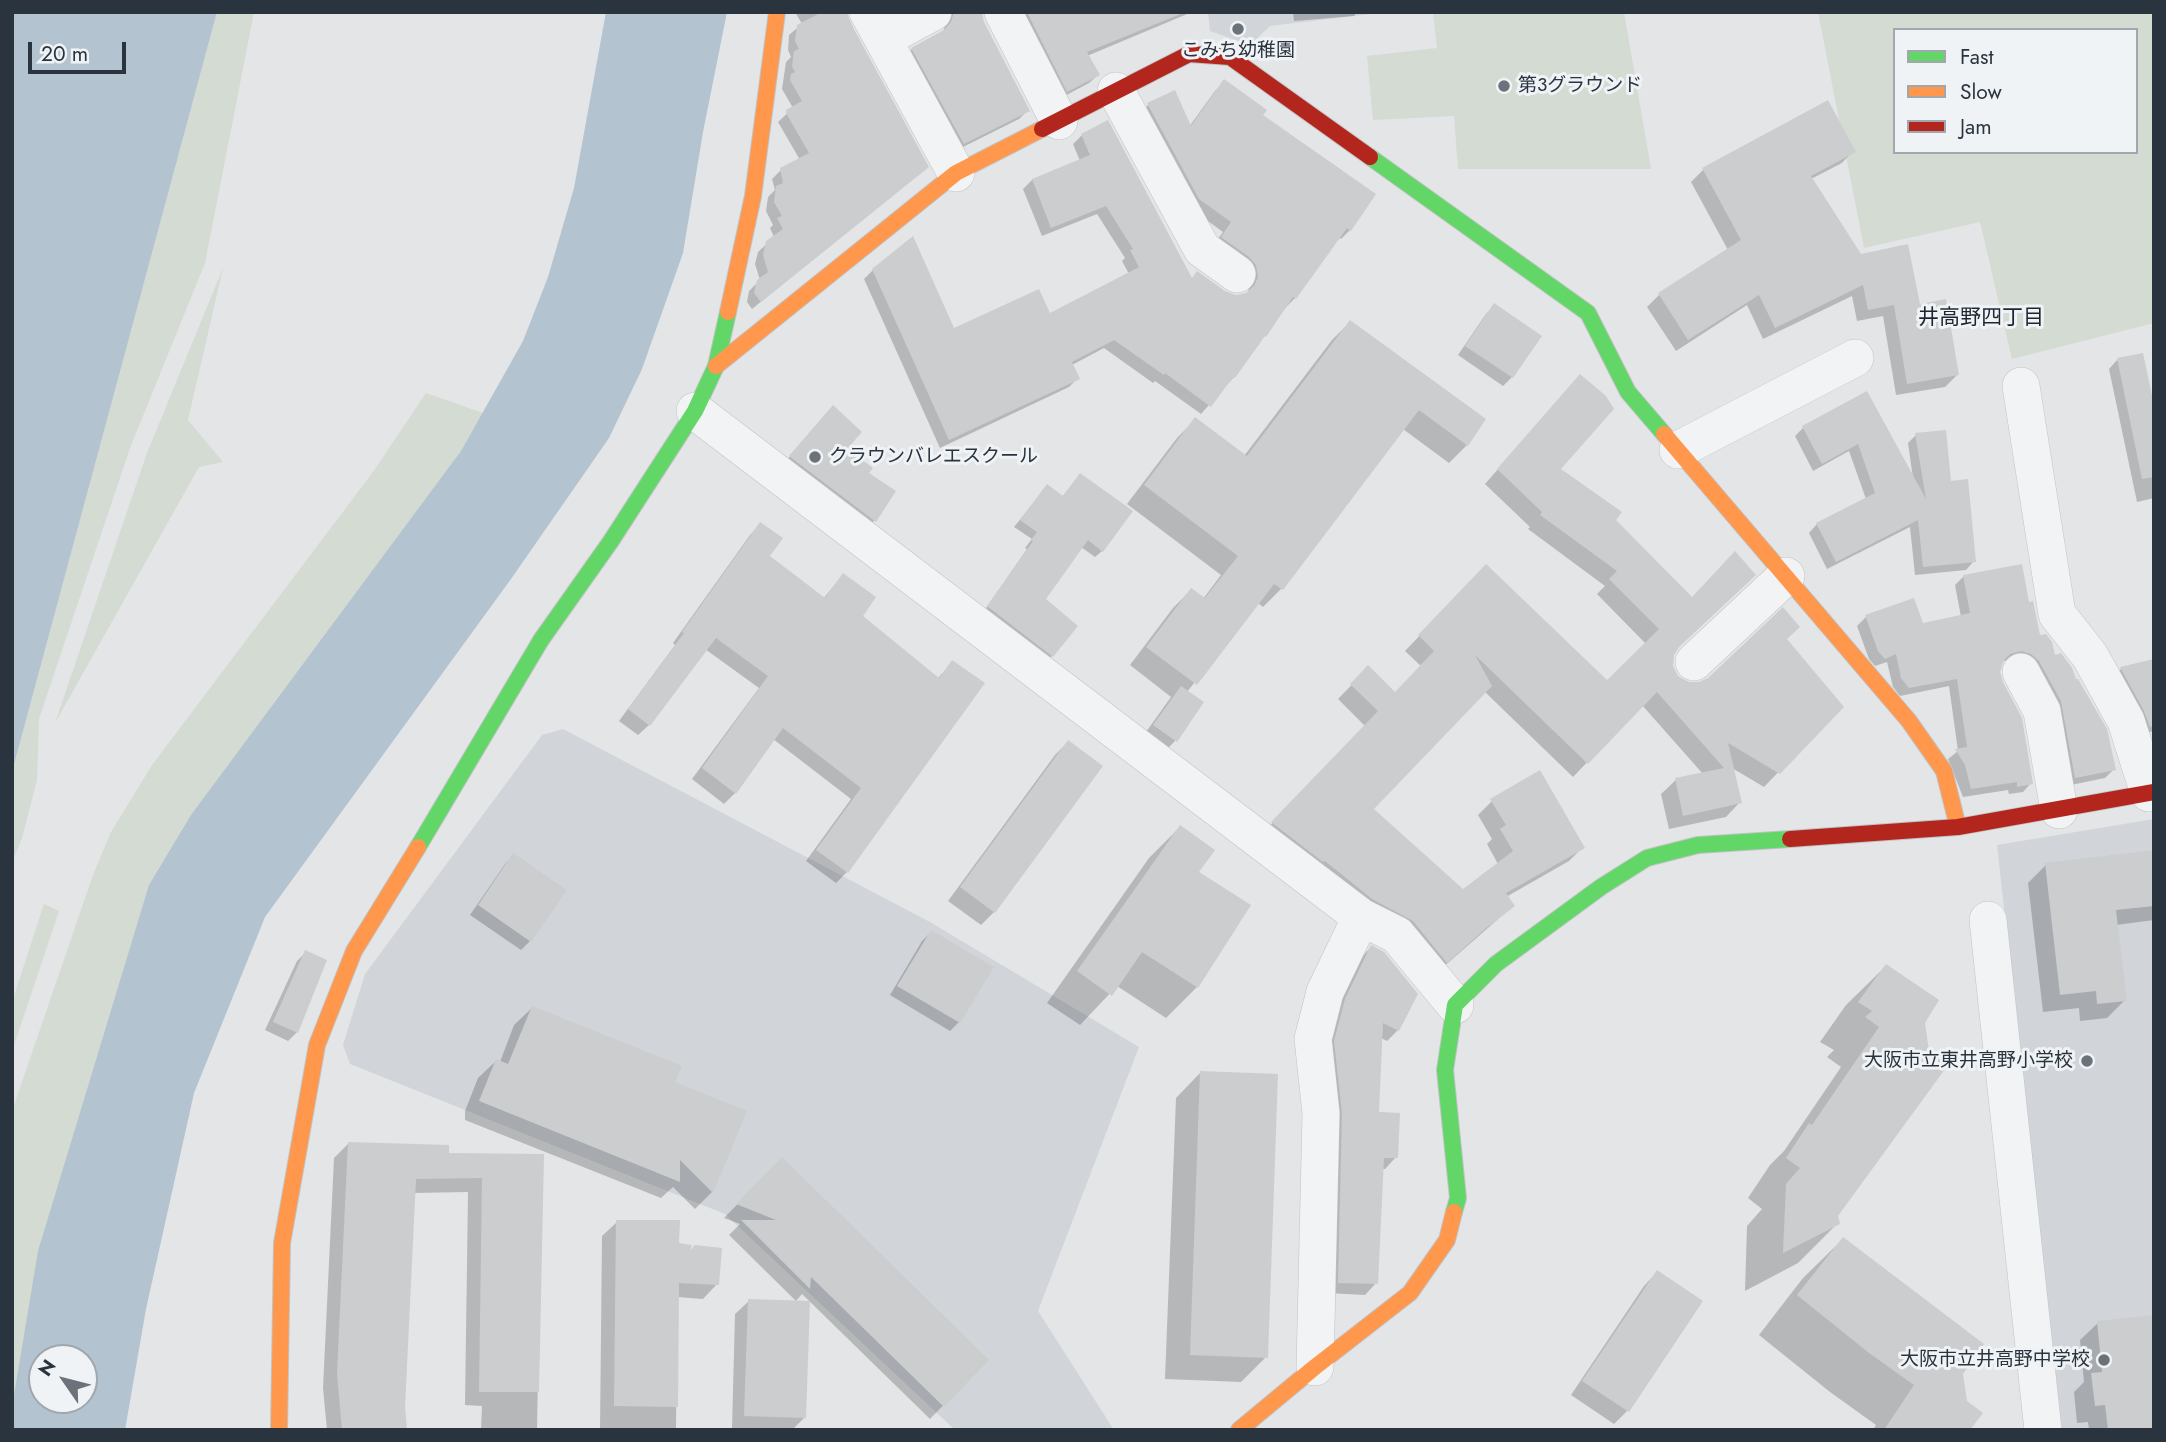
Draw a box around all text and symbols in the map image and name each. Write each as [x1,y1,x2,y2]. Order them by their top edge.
marker: こみち幼稚園 [1230,21,1246,37]
scale bar [32,28,130,72]
legend [1893,28,2138,154]
text: 20 m [41,39,88,69]
place label: こみち幼稚園 [1181,40,1295,62]
text: Fast [1960,42,1993,72]
place label: 第3グラウンド [1518,75,1642,97]
text: Slow [1960,77,2002,107]
marker: 第3グラウンド [1496,78,1512,94]
text: Jam [1960,112,1992,142]
district label: 井高野四丁目 [1918,306,2044,332]
place label: クラウンバレエスクール [829,446,1038,468]
marker: クラウンバレエスクール [807,449,823,465]
place label: 大阪市立東井高野小学校 [1864,1050,2073,1072]
marker: 大阪市立東井高野小学校 [2079,1053,2095,1069]
north arrow [28,1344,98,1414]
place label: 大阪市立井高野中学校 [1900,1349,2090,1371]
marker: 大阪市立井高野中学校 [2096,1352,2112,1368]
text: N [32,1354,62,1382]

